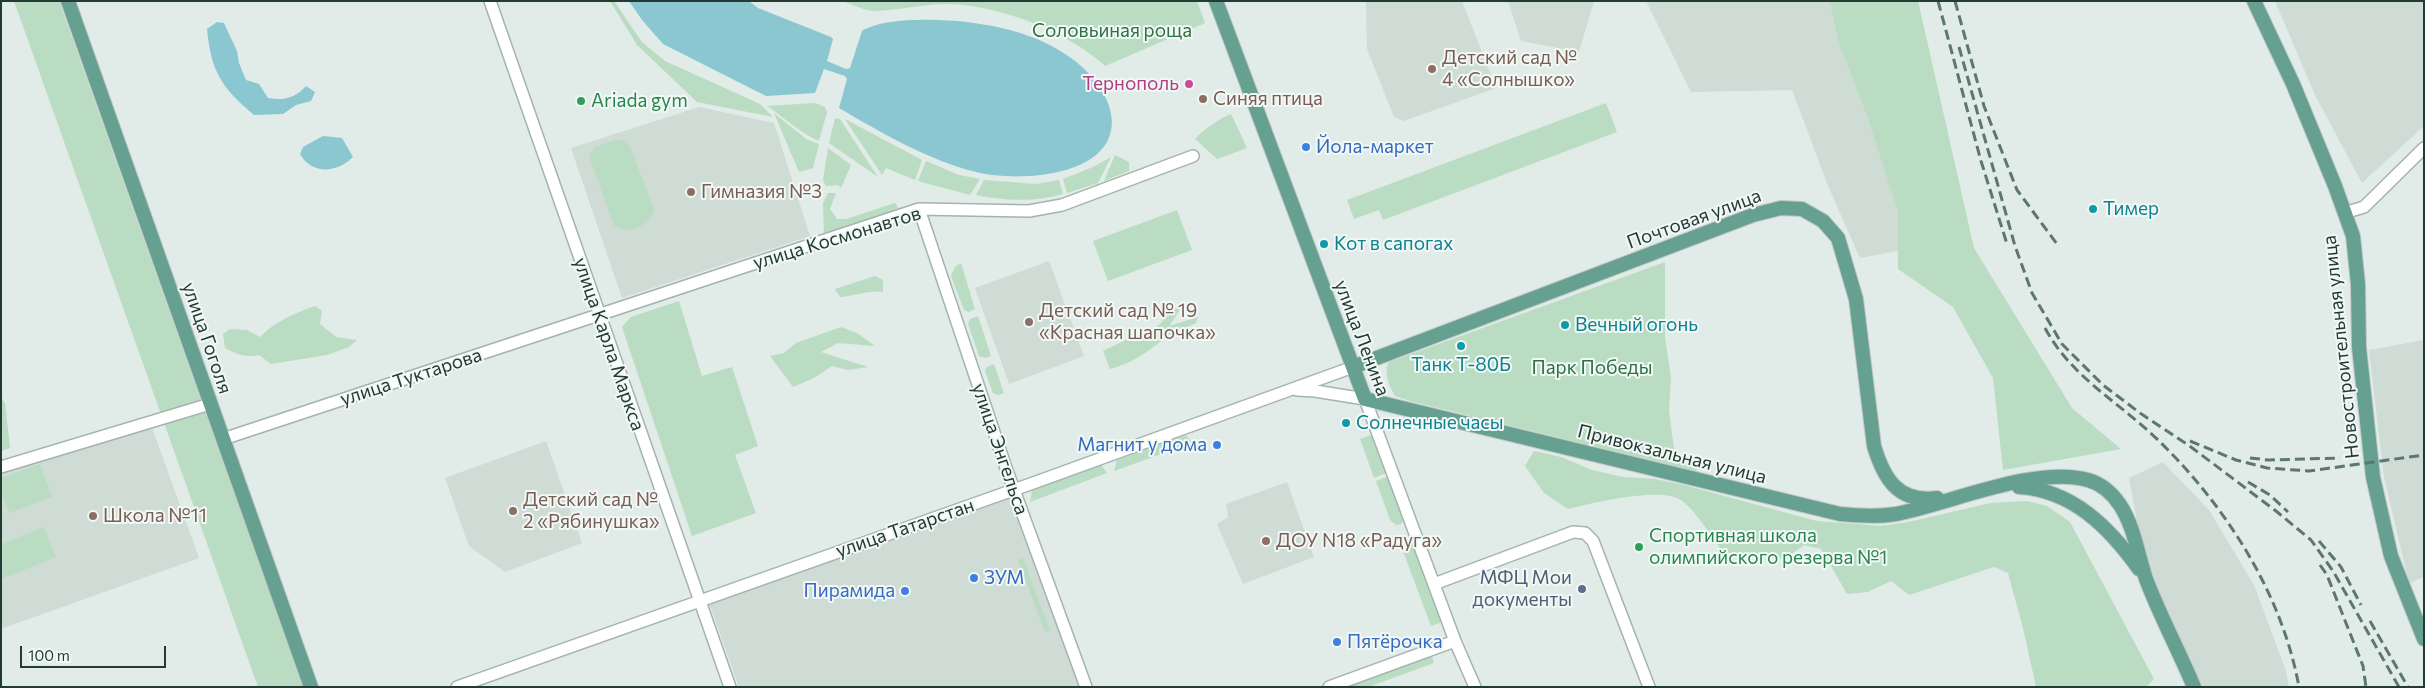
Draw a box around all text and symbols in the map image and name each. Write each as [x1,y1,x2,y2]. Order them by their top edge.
park label: Соловьиная роща [1032,20,1192,42]
place label: Детский сад № 4 «Солнышко» [1442,47,1577,91]
marker: Детский сад № 4 «Солнышко» [1426,63,1438,75]
place label: Тернополь [1082,73,1179,95]
marker: Тернополь [1183,78,1195,90]
place label: Синяя птица [1213,88,1323,110]
place label: Ariada gym [591,90,688,112]
marker: Синяя птица [1197,93,1209,105]
marker: Ariada gym [575,95,587,107]
place label: Йола-маркет [1316,136,1434,158]
marker: Йола-маркет [1300,141,1312,153]
place label: Гимназия №3 [701,181,822,203]
street label: Почтовая улица [1624,184,1764,254]
marker: Гимназия №3 [685,186,697,198]
place label: Тимер [2103,198,2159,220]
street label: улица Космонавтов [750,202,924,274]
marker: Тимер [2087,203,2099,215]
place label: Кот в сапогах [1334,233,1453,255]
street label: Новостроительная улица [2318,234,2364,460]
marker: Кот в сапогах [1318,238,1330,250]
street label: улица Карла Маркса [569,254,649,434]
street label: улица Ленина [1329,277,1395,399]
street label: улица Гоголя [177,279,237,397]
place label: Детский сад № 19 «Красная шапочка» [1039,300,1216,344]
place label: Вечный огонь [1575,314,1698,336]
marker: Детский сад № 19 «Красная шапочка» [1023,316,1035,328]
marker: Вечный огонь [1559,319,1571,331]
marker: Танк Т-80Б [1455,340,1467,352]
street label: улица Туктарова [337,343,485,411]
place label: Танк Т-80Б [1411,354,1511,376]
park label: Парк Победы [1532,357,1652,379]
street label: улица Энгельса [967,380,1033,518]
place label: Солнечные часы [1356,412,1503,434]
marker: Солнечные часы [1340,417,1352,429]
street label: Привокзальная улица [1575,419,1769,489]
place label: Магнит у дома [1077,434,1207,456]
marker: Магнит у дома [1211,439,1223,451]
place label: Детский сад № 2 «Рябинушка» [523,489,660,533]
street label: улица Татарстан [833,494,977,562]
place label: Школа №11 [103,505,207,527]
marker: Детский сад № 2 «Рябинушка» [507,505,519,517]
marker: Школа №11 [87,510,99,522]
place label: Спортивная школа олимпийского резерва №1 [1649,525,1887,569]
place label: ДОУ N18 «Радуга» [1276,530,1442,552]
marker: ДОУ N18 «Радуга» [1260,535,1272,547]
marker: Спортивная школа олимпийского резерва №1 [1633,541,1645,553]
place label: ЗУМ [984,567,1025,589]
place label: МФЦ Мои документы [1473,567,1572,611]
marker: ЗУМ [968,572,980,584]
place label: Пирамида [804,580,895,602]
marker: МФЦ Мои документы [1576,583,1588,595]
marker: Пирамида [899,585,911,597]
place label: Пятёрочка [1347,631,1443,653]
scale bar [22,636,169,668]
marker: Пятёрочка [1331,636,1343,648]
text: 100 m [28,646,70,664]

